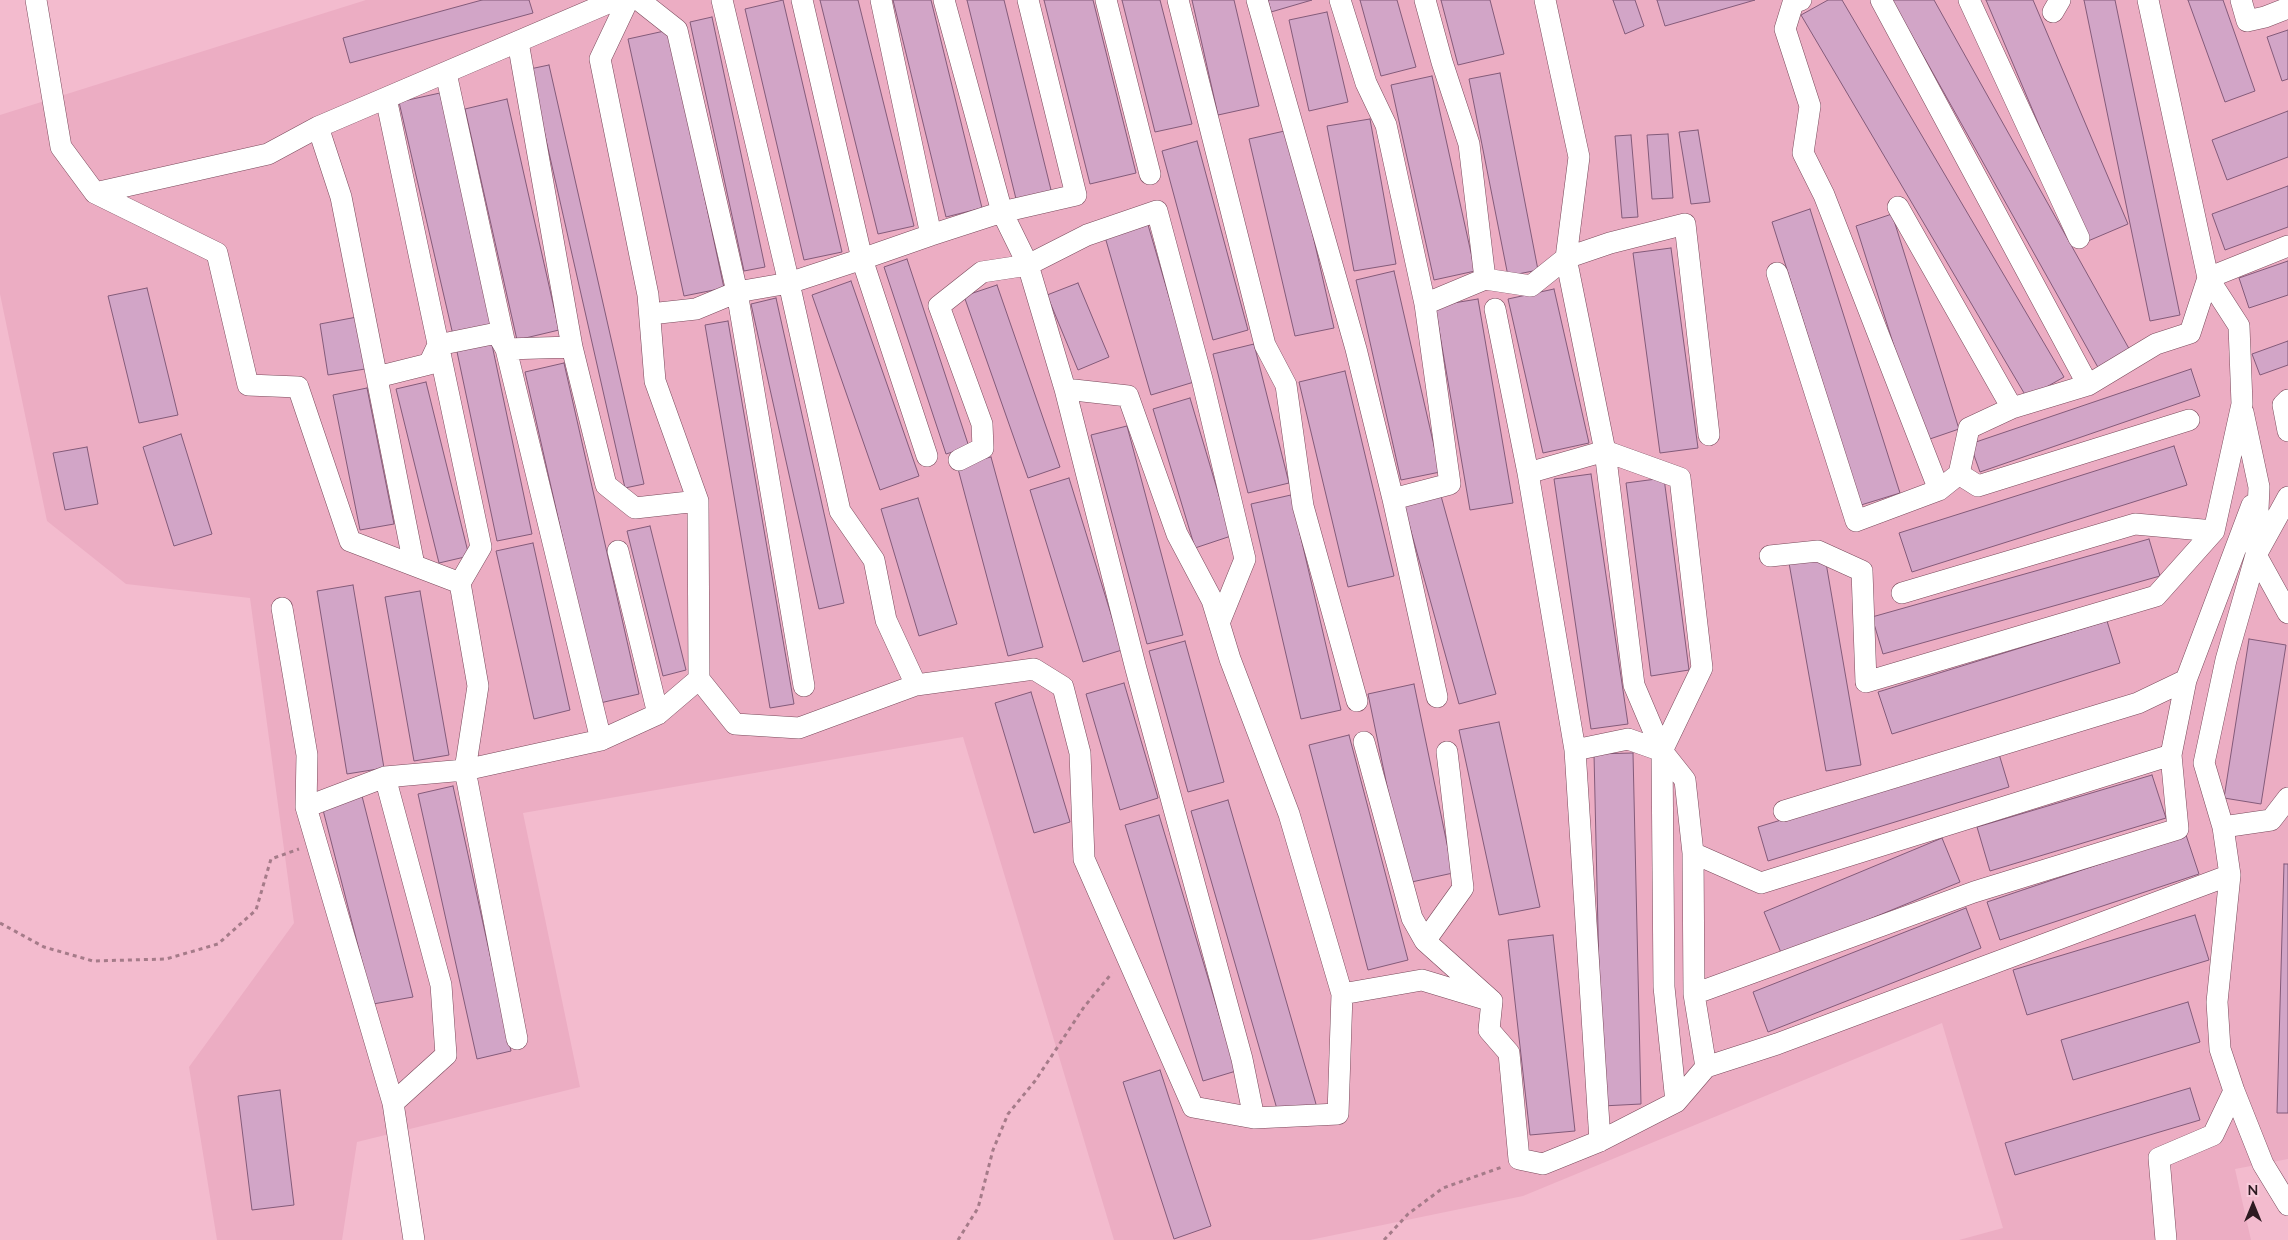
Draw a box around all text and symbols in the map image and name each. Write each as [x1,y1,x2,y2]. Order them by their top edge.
north arrow [2228,1180,2278,1230]
text: N [2248,1181,2258,1198]

